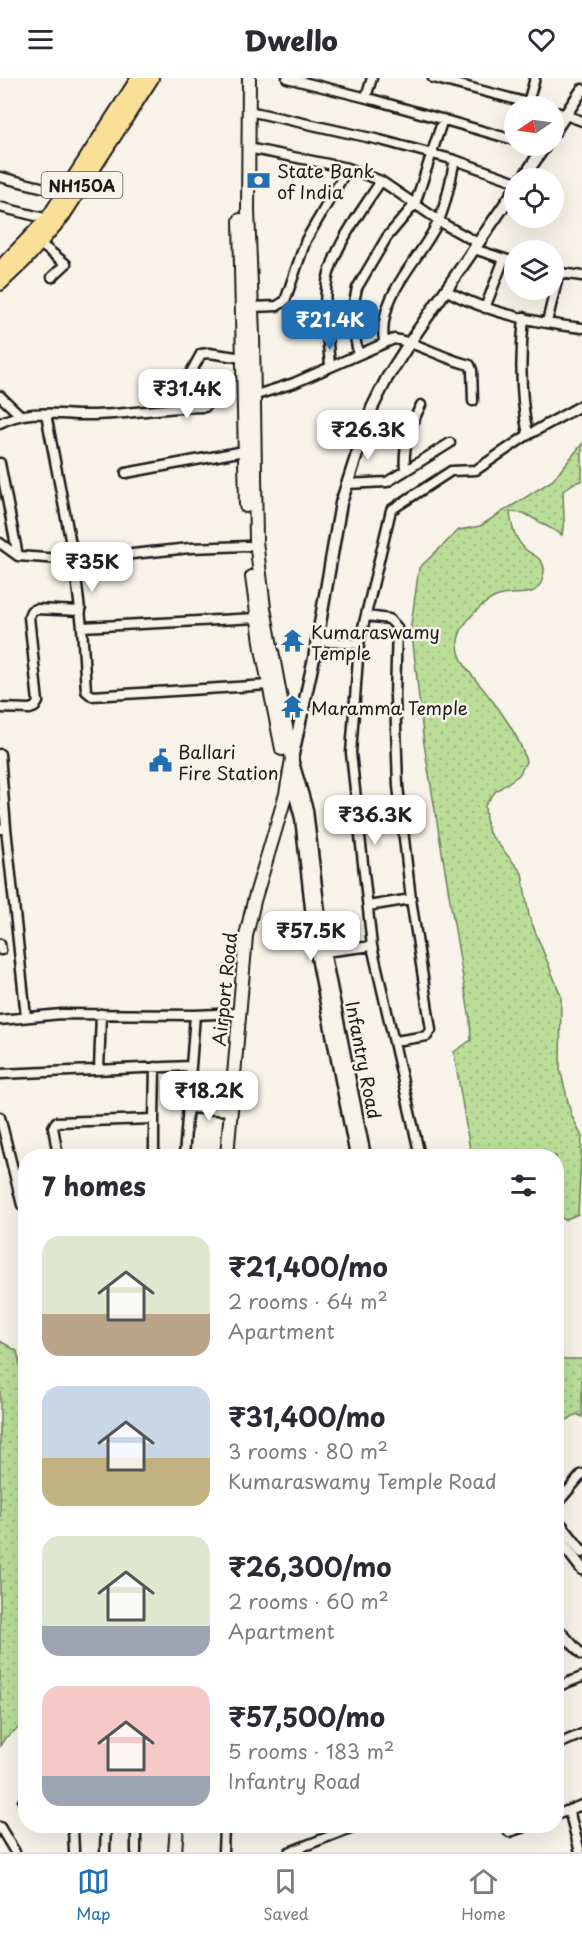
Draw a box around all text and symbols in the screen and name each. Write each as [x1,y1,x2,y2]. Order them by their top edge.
text: Dwello [244,19,338,60]
icon: menu [24,23,57,56]
icon: heart [525,23,558,56]
north arrow [504,96,564,156]
map controls [504,96,564,300]
place label: State Bank of India [277,157,375,205]
bank icon: State Bank of India [246,167,272,193]
button: locate [504,168,564,228]
road number: NH150A [42,172,122,198]
button: layers [504,240,564,300]
pin: ₹21.4K [281,300,379,351]
text: ₹21.4K [296,304,364,334]
pin: ₹31.4K [138,369,236,420]
text: ₹31.4K [152,373,222,403]
pin: ₹26.3K [319,410,417,461]
text: ₹26.3K [331,414,405,444]
pin: ₹35K [56,542,128,593]
text: ₹35K [65,546,119,576]
place label: Kumaraswamy Temple [311,618,440,666]
temple icon: Kumaraswamy Temple [280,628,306,654]
temple icon: Maramma Temple [280,694,306,720]
place label: Maramma Temple [311,694,468,721]
place label: Ballari Fire Station [178,738,279,786]
public building icon: Ballari Fire Station [147,748,173,774]
pin: ₹36.3K [326,795,424,846]
text: ₹36.3K [338,799,412,829]
pin: ₹57.5K [262,911,360,962]
text: ₹57.5K [276,915,346,945]
street label: Airport Road [205,931,243,1047]
street label: Infantry Road [339,999,389,1121]
pin: ₹18.2K [160,1071,258,1122]
text: ₹18.2K [174,1075,244,1105]
text: 7 homes [42,1166,146,1205]
icon: filters [507,1169,540,1202]
text: ₹21,400/mo [228,1247,388,1286]
icon: home [90,1260,162,1332]
text: 2 rooms · 64 m² [228,1286,388,1316]
text: Apartment [228,1316,335,1346]
text: ₹31,400/mo [228,1397,385,1436]
icon: home [90,1410,162,1482]
text: 3 rooms · 80 m² [228,1436,388,1466]
text: Kumaraswamy Temple Road [228,1466,497,1496]
text: ₹26,300/mo [228,1547,392,1586]
icon: home [90,1560,162,1632]
text: 2 rooms · 60 m² [228,1586,389,1616]
text: Apartment [228,1616,335,1646]
text: ₹57,500/mo [228,1697,385,1736]
icon: home [90,1710,162,1782]
text: 5 rooms · 183 m² [228,1736,394,1766]
text: Infantry Road [228,1766,361,1796]
tab: Map [76,1865,111,1925]
tab: Saved [263,1865,309,1925]
tab: Home [461,1865,506,1925]

